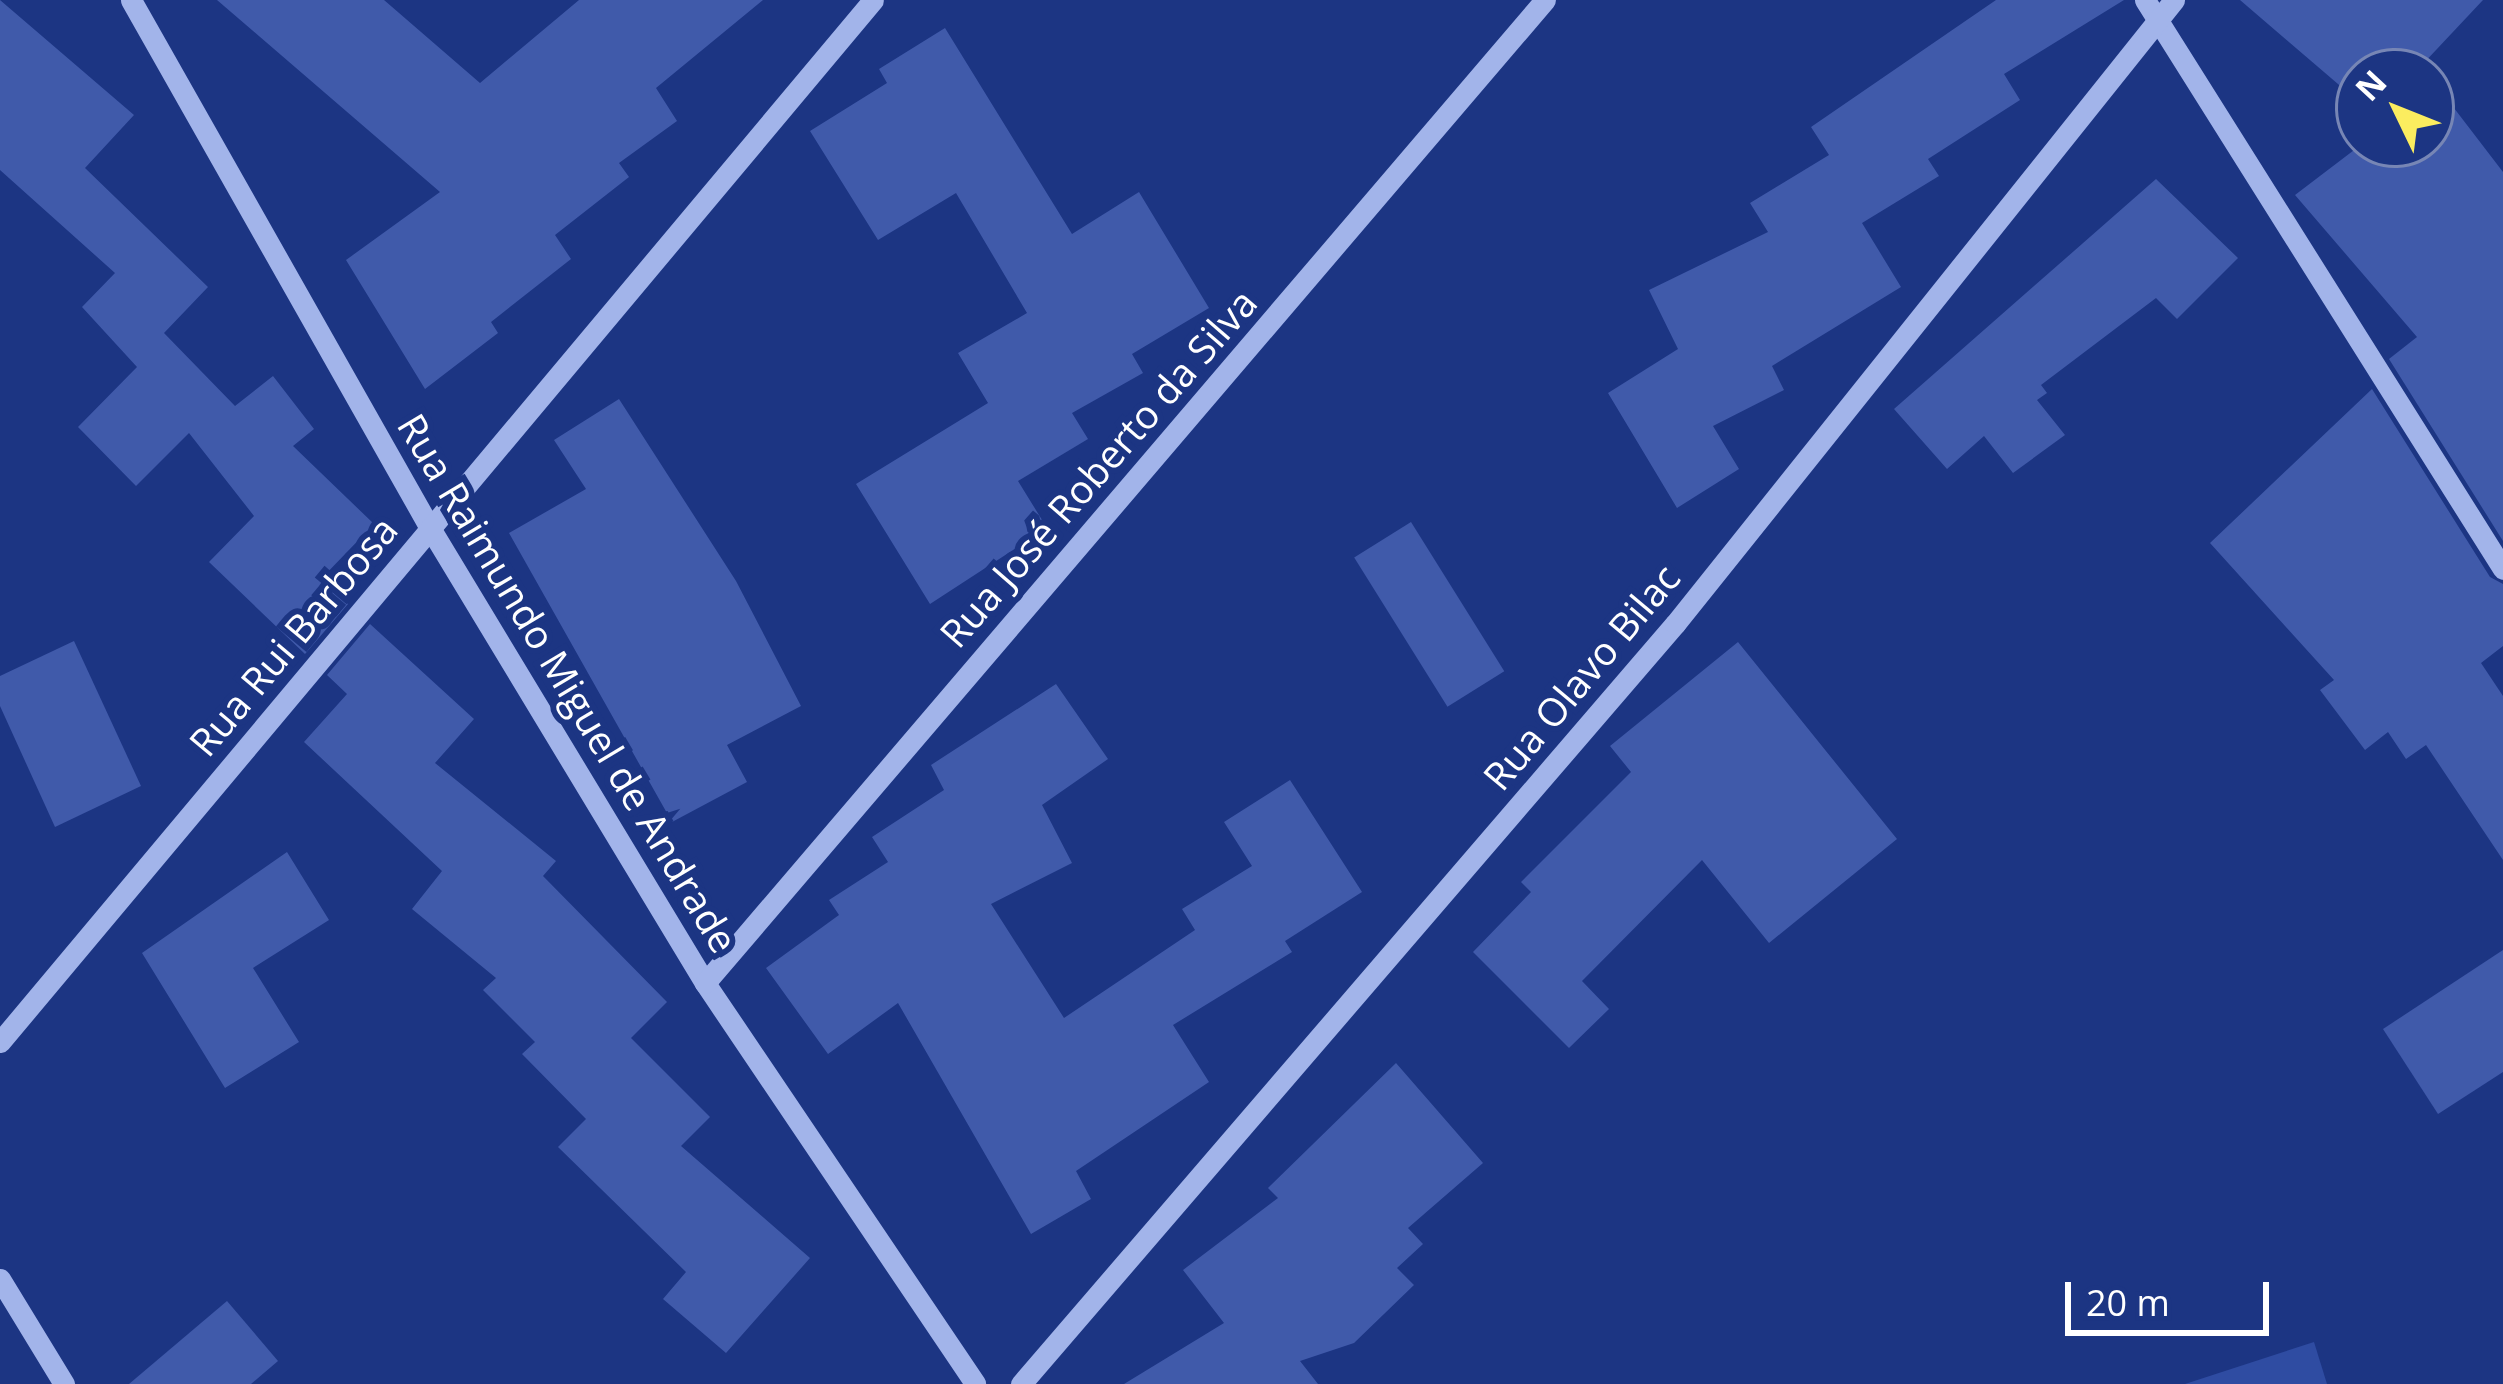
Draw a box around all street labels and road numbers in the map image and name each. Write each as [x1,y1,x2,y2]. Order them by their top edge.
street label: Rua José Roberto da Silva [930,279,1266,657]
street label: Rua Raimundo Miguel de Andrade [388,405,748,961]
street label: Rua Rui Barbosa [179,507,407,765]
street label: Rua Olavo Bilac [1473,555,1689,799]

